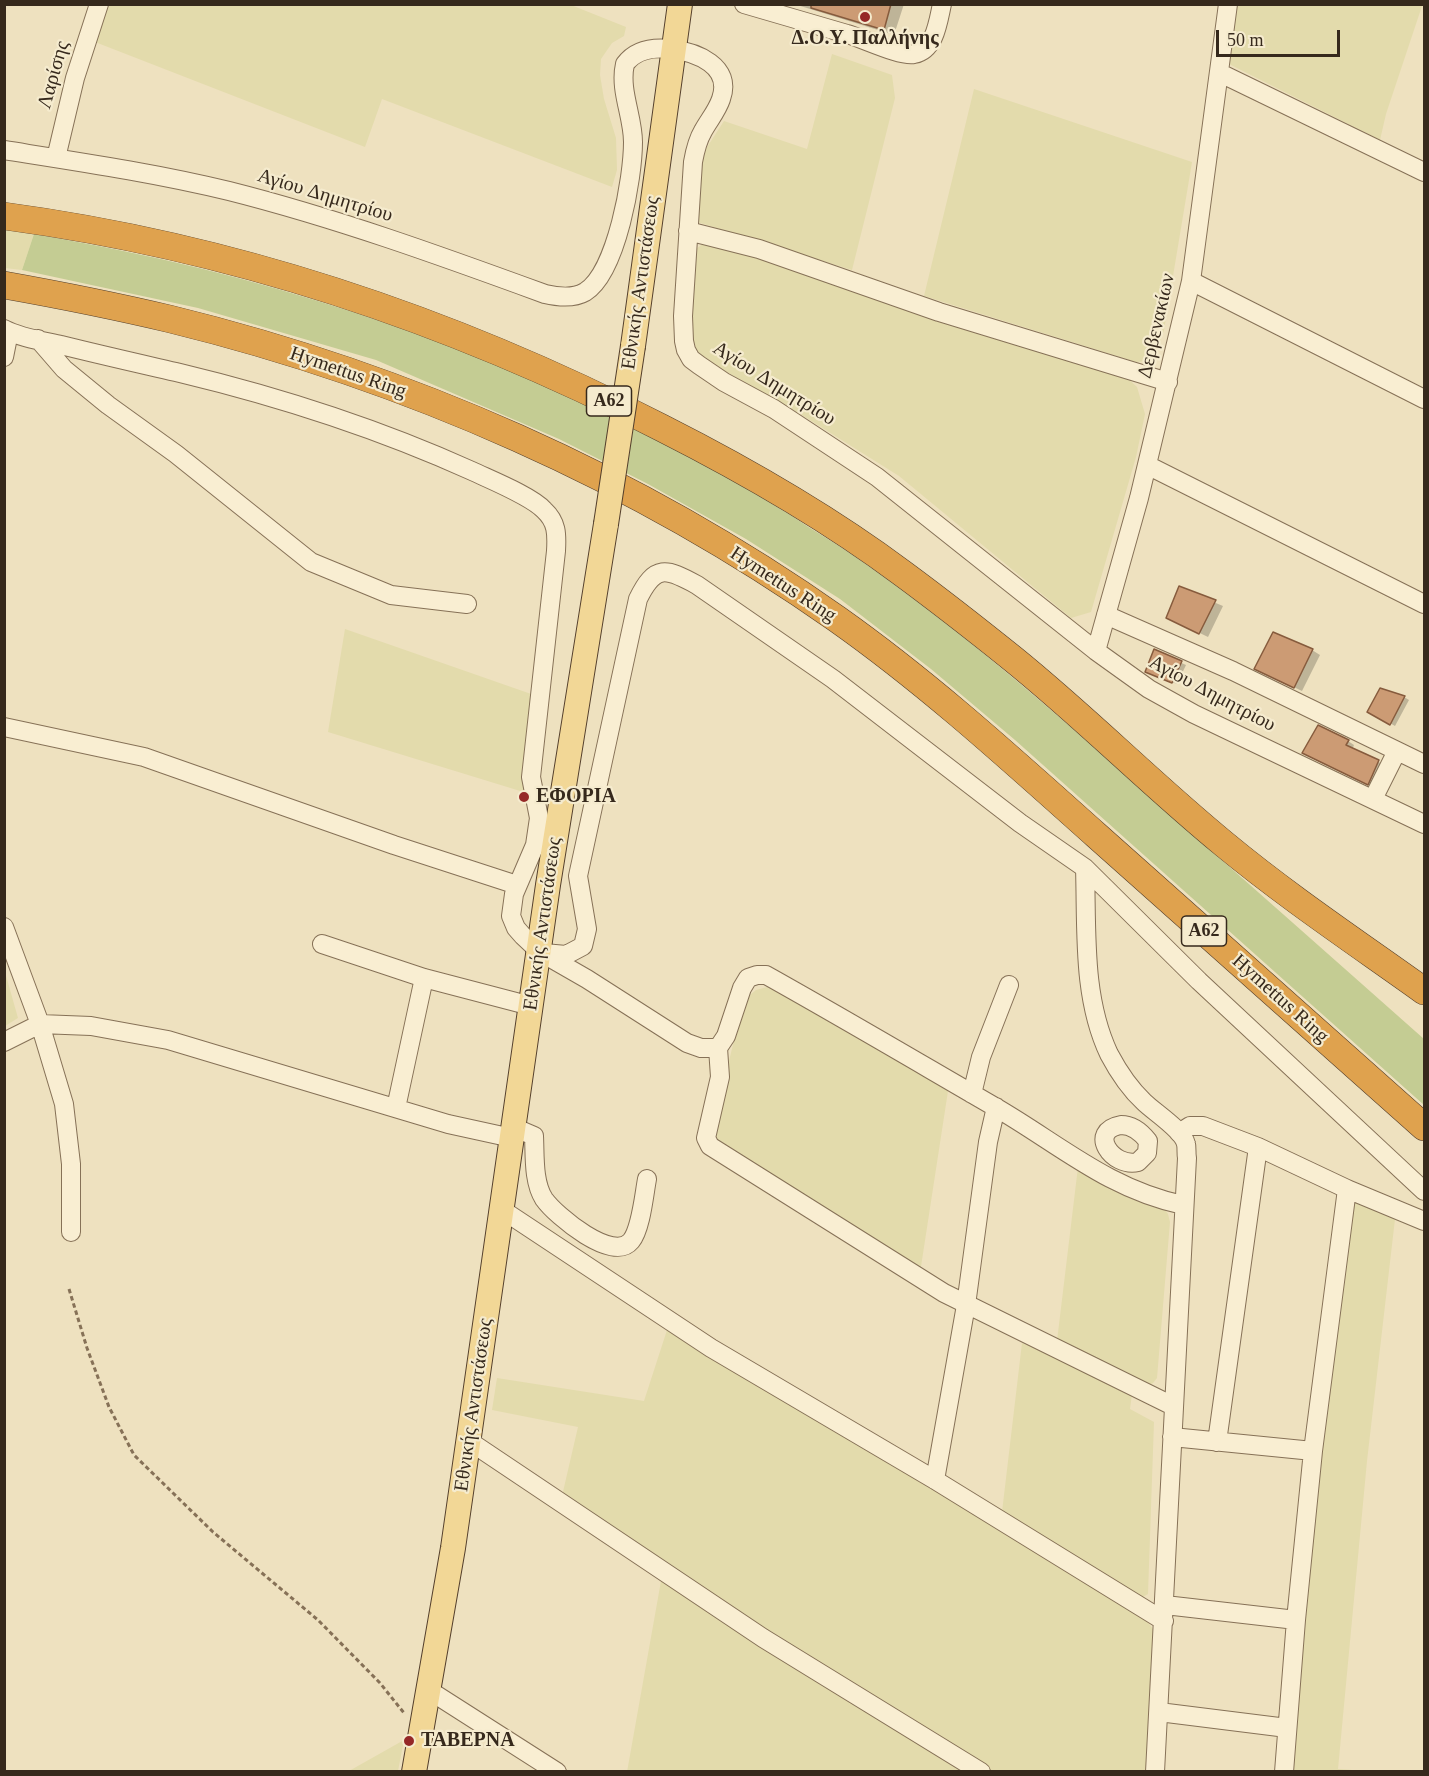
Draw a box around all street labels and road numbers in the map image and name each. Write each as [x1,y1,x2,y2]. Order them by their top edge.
street label: Λαρίσης [33,38,75,112]
street label: Αγίου Δημητρίου [255,164,395,228]
street label: Εθνικής Αντιστάσεως [617,195,665,371]
street label: Δερβενακίων [1133,271,1181,381]
street label: Αγίου Δημητρίου [708,337,840,431]
street label: Hymettus Ring [287,342,409,404]
road number: Α62 [586,386,632,416]
street label: Hymettus Ring [725,542,841,628]
street label: Αγίου Δημητρίου [1145,651,1279,737]
street label: Εθνικής Αντιστάσεως [519,836,567,1012]
road number: Α62 [1182,916,1226,946]
street label: Hymettus Ring [1227,949,1333,1049]
street label: Εθνικής Αντιστάσεως [450,1317,498,1493]

